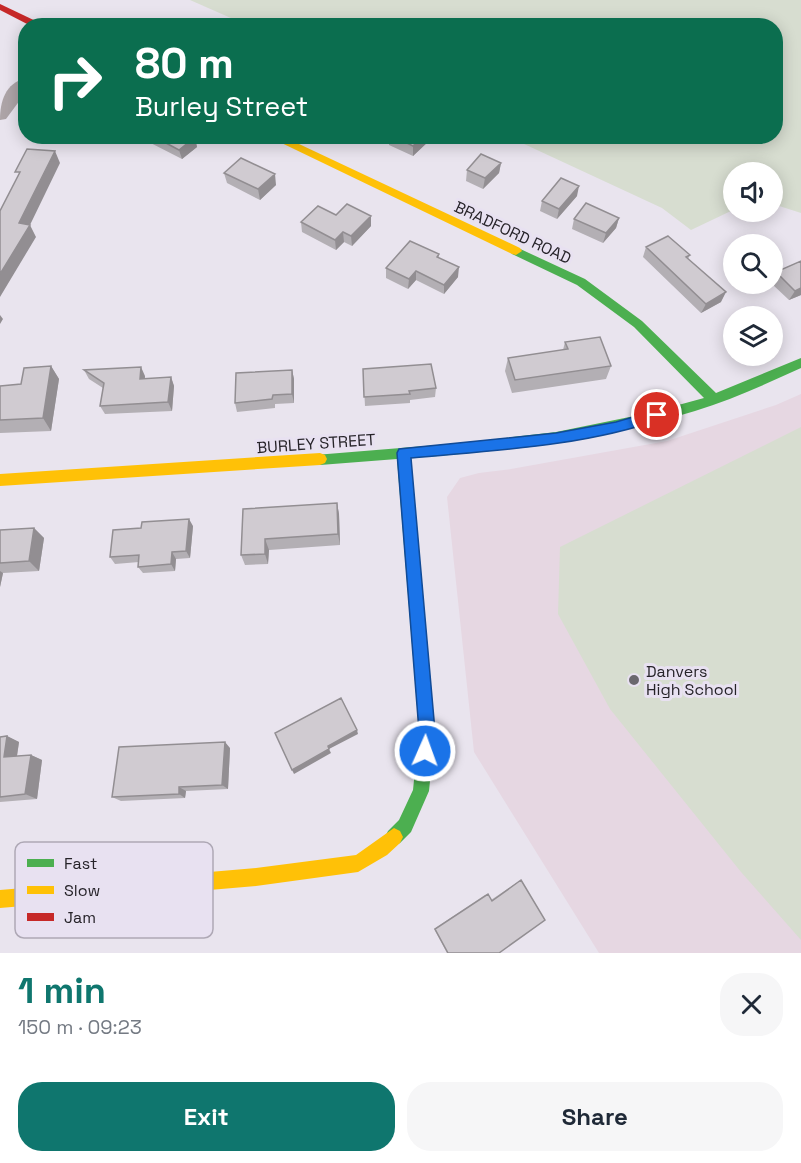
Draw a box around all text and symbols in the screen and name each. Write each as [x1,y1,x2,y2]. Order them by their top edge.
text: 80 m [135,37,234,90]
icon: right [36,42,114,120]
text: Burley Street [135,89,308,124]
map controls [723,162,783,366]
button: sound [723,162,783,222]
street label: BRADFORD ROAD [451,196,575,269]
button: search [723,234,783,294]
button: layers [723,306,783,366]
pin [631,389,682,440]
icon: arrive [640,398,673,431]
street label: BURLEY STREET [256,429,376,458]
place label: Danvers High School [646,661,737,700]
marker: Danvers High School [627,673,641,687]
position arrow [393,719,457,783]
legend [15,842,213,938]
text: Fast [64,853,97,874]
text: Slow [64,880,100,901]
text: Jam [64,907,96,928]
text: 1 min [18,968,106,1014]
button: close [720,973,783,1036]
text: 150 m · 09:23 [18,1014,142,1040]
button: Exit [18,1082,395,1151]
button: Share [407,1082,783,1151]

